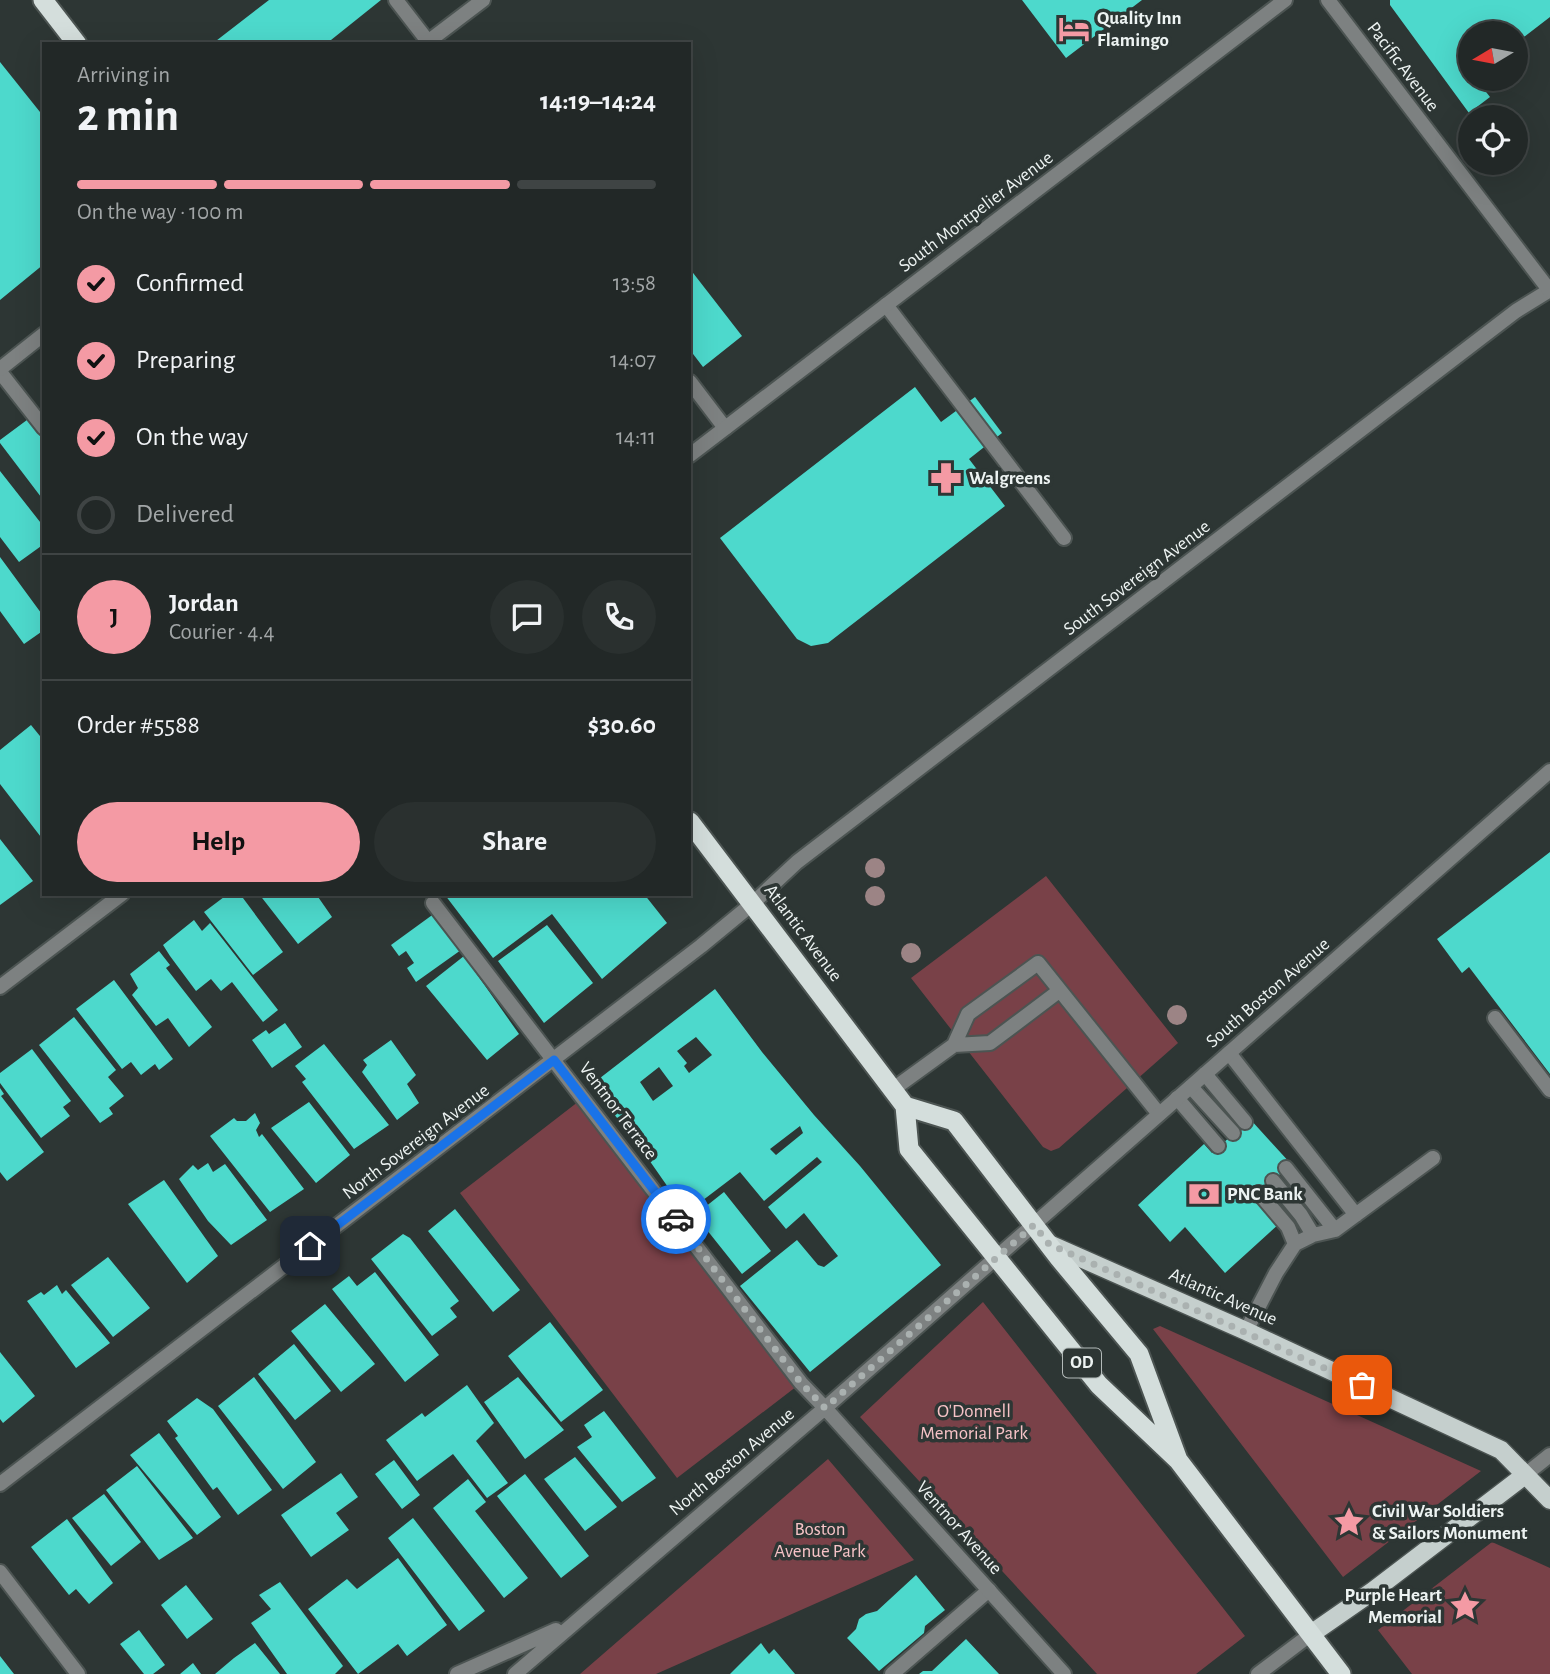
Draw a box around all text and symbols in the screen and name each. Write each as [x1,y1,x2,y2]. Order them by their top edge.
place label: Quality Inn Flamingo [1097,9,1182,50]
hotel icon: Quality Inn Flamingo [1057,12,1091,46]
street label: Pacific Avenue [1363,19,1443,115]
north arrow [1458,21,1528,91]
map controls [1458,21,1528,175]
text: Arriving in [77,64,170,87]
text: 14:19–14:24 [540,88,656,114]
text: 2 min [77,93,179,139]
button: locate [1458,105,1528,175]
street label: South Montpelier Avenue [895,148,1057,276]
text: On the way · 100 m [77,201,244,224]
icon: check [77,265,115,303]
text: Confirmed [136,270,244,296]
text: 13:58 [613,272,656,295]
icon: check [77,342,115,380]
text: Preparing [136,347,235,373]
text: 14:07 [610,349,656,372]
icon: check [77,419,115,457]
text: On the way [136,424,248,450]
text: 14:11 [616,426,656,449]
pharmacy icon: Walgreens [929,461,963,495]
place label: Walgreens [969,469,1051,488]
text: Delivered [136,501,234,527]
street label: South Sovereign Avenue [1060,517,1214,639]
button: chat [490,580,564,654]
button: phone [582,580,656,654]
text: Jordan [169,590,239,616]
text: J [110,604,118,630]
text: Courier · 4.4 [169,621,275,644]
text: Order #5588 [77,712,200,738]
text: $30.60 [587,712,656,738]
button: Help [77,802,360,882]
button: Share [374,802,656,882]
street label: Atlantic Avenue [760,881,846,985]
street label: South Boston Avenue [1203,935,1333,1051]
street label: Ventnor Terrace [575,1059,661,1163]
street label: North Sovereign Avenue [339,1081,493,1203]
bank icon: PNC Bank [1187,1177,1221,1211]
courier [641,1184,711,1254]
place label: PNC Bank [1227,1185,1303,1204]
icon: car [657,1200,695,1238]
pin [280,1216,340,1276]
icon: home [291,1227,329,1265]
street label: Atlantic Avenue [1166,1265,1280,1329]
road number: OD [1063,1348,1101,1378]
pin [1332,1355,1392,1415]
icon: bag [1343,1366,1381,1404]
park label: O'Donnell Memorial Park [920,1402,1028,1443]
street label: North Boston Avenue [666,1404,798,1520]
street label: Ventnor Avenue [912,1478,1006,1578]
place label: Civil War Soldiers & Sailors Monument [1372,1502,1528,1543]
place icon: Civil War Soldiers & Sailors Monument [1332,1505,1366,1539]
park label: Boston Avenue Park [774,1520,866,1561]
place label: Purple Heart Memorial [1345,1586,1443,1627]
place icon: Purple Heart Memorial [1448,1589,1482,1623]

